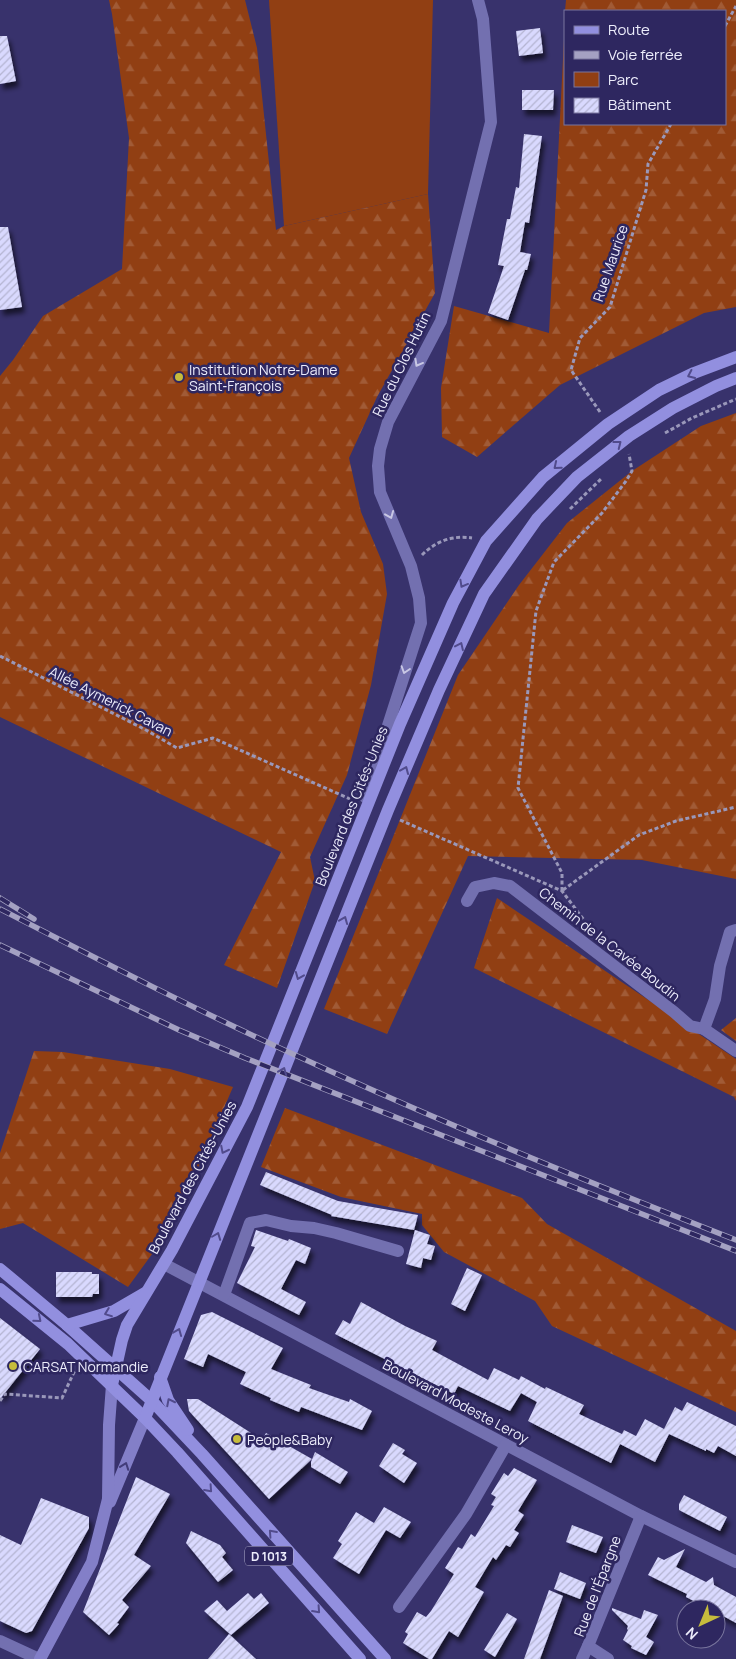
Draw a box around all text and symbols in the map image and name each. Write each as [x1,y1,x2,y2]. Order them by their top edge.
legend [564,10,726,125]
text: Route [608,19,650,40]
text: Voie ferrée [608,44,683,65]
text: Parc [608,69,639,90]
text: Bâtiment [608,94,671,115]
street label: Rue Maurice [588,222,632,304]
street label: Rue du Clos Hutin [367,308,435,420]
one-way arrow [414,358,424,367]
place label: Institution Notre‐Dame Saint‐François [189,360,337,395]
one-way arrow [687,368,696,379]
marker: Institution Notre‐Dame Saint‐François [173,371,185,383]
one-way arrow [612,442,621,450]
one-way arrow [554,460,563,469]
one-way arrow [384,510,394,519]
one-way arrow [459,579,469,588]
one-way arrow [453,642,464,651]
street label: Allée Aymerick Cavan [46,662,176,740]
one-way arrow [401,665,411,674]
street label: Boulevard des Cités-Unies [310,723,392,889]
one-way arrow [399,766,409,775]
street label: Chemin de la Cavée Boudin [535,883,685,1005]
one-way arrow [337,916,348,925]
one-way arrow [295,971,305,980]
one-way arrow [277,1067,287,1076]
street label: Boulevard des Cités-Unies [144,1097,240,1257]
one-way arrow [220,1145,230,1154]
one-way arrow [211,1232,221,1241]
one-way arrow [104,1307,113,1317]
one-way arrow [33,1313,42,1322]
one-way arrow [172,1328,183,1337]
street label: Boulevard Modeste Leroy [380,1354,533,1448]
place label: CARSAT Normandie [23,1357,148,1376]
marker: CARSAT Normandie [7,1360,19,1372]
one-way arrow [166,1398,176,1407]
place label: People&Baby [247,1430,333,1449]
marker: People&Baby [231,1433,243,1445]
one-way arrow [119,1462,129,1471]
one-way arrow [204,1483,213,1492]
one-way arrow [269,1529,278,1538]
street label: Rue de l'Épargne [569,1533,625,1639]
road number: D 1013 [245,1546,293,1565]
north arrow [676,1599,726,1649]
one-way arrow [311,1605,320,1614]
text: N [681,1623,702,1644]

